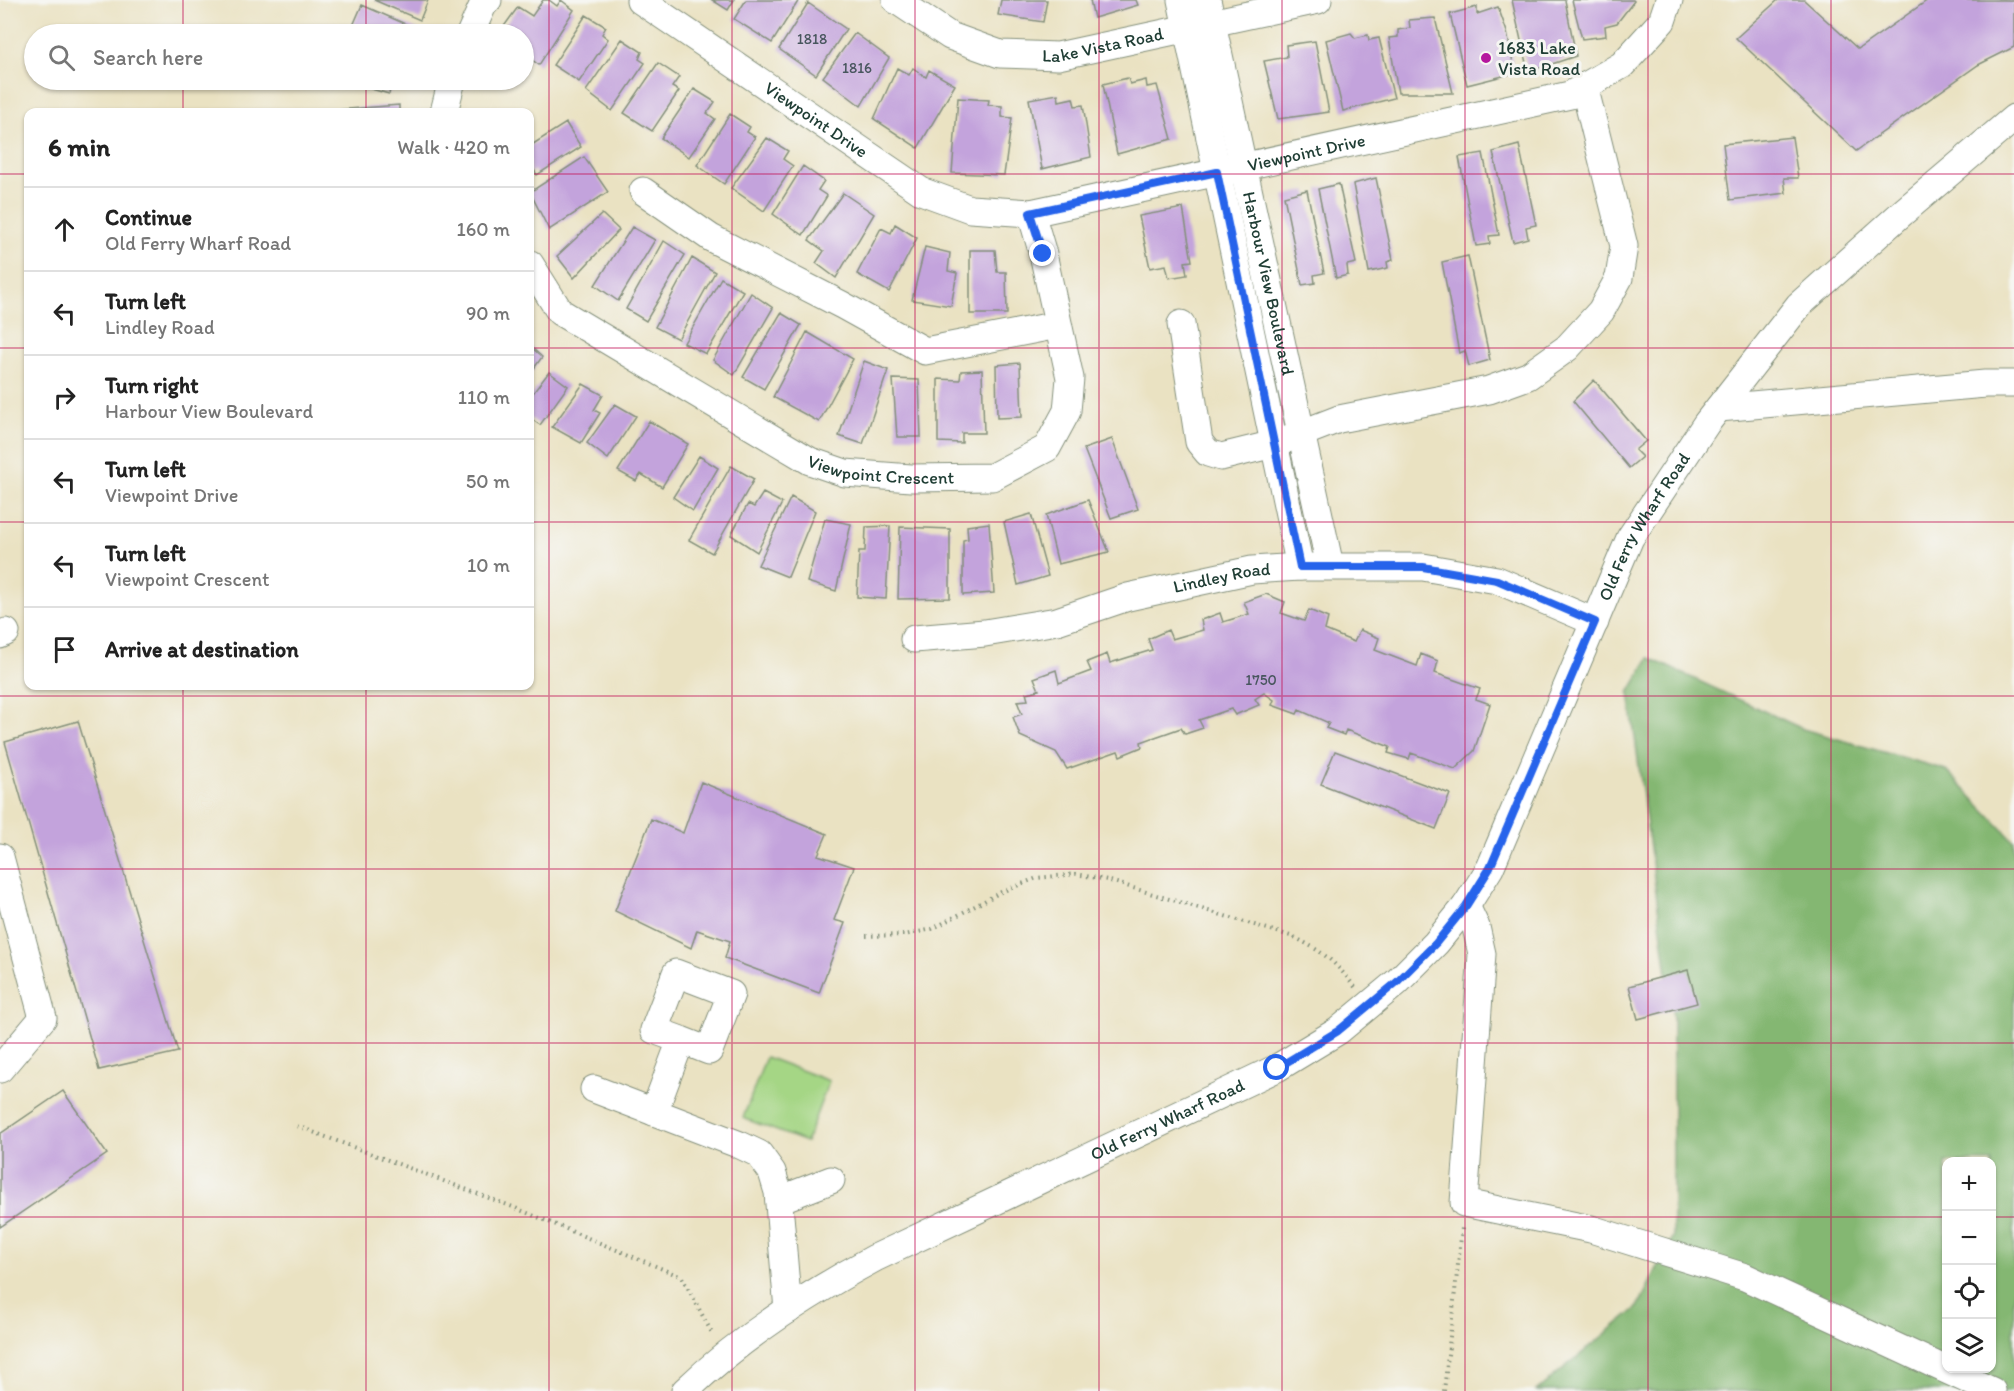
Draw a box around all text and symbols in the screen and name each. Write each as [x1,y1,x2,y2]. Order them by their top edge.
street label: Lake Vista Road [1042,23,1166,67]
search box [24,24,534,90]
house number: 1818 [797,30,827,48]
place label: 1683 Lake Vista Road [1498,37,1581,80]
icon: search [45,41,78,74]
text: Search here [93,44,203,71]
marker: 1683 Lake Vista Road [1479,51,1493,65]
house number: 1816 [842,59,872,77]
street label: Viewpoint Drive [760,77,872,163]
street label: Viewpoint Drive [1245,129,1367,176]
text: 6 min [48,131,110,163]
text: Walk · 420 m [397,135,510,159]
street label: Harbour View Boulevard [1238,189,1299,378]
text: Continue [105,204,192,231]
icon: ahead [48,213,81,246]
text: 160 m [457,217,510,241]
text: Old Ferry Wharf Road [105,231,291,255]
route end [1029,240,1055,266]
text: Turn left [105,288,186,315]
icon: left [48,297,81,330]
text: 90 m [466,301,510,325]
text: Lindley Road [105,315,215,339]
text: Turn right [105,372,199,399]
icon: right [48,381,81,414]
text: 110 m [458,385,510,409]
text: Harbour View Boulevard [105,399,313,423]
street label: Old Ferry Wharf Road [1594,448,1695,604]
street label: Viewpoint Crescent [805,450,955,489]
text: Turn left [105,456,186,483]
icon: left [48,465,81,498]
text: 50 m [466,469,510,493]
text: Viewpoint Drive [105,483,238,507]
text: Turn left [105,540,186,567]
icon: left [48,549,81,582]
text: 10 m [467,553,510,577]
street label: Lindley Road [1171,558,1271,598]
text: Viewpoint Crescent [105,567,270,591]
icon: arrive [48,633,81,666]
text: Arrive at destination [105,636,299,663]
house number: 1750 [1245,671,1277,689]
route start [1263,1054,1289,1080]
street label: Old Ferry Wharf Road [1087,1074,1248,1166]
map controls [1942,1157,1996,1373]
button: + [1942,1157,1996,1211]
button: − [1942,1211,1996,1265]
button: locate [1942,1265,1996,1319]
button: layers [1942,1319,1996,1373]

